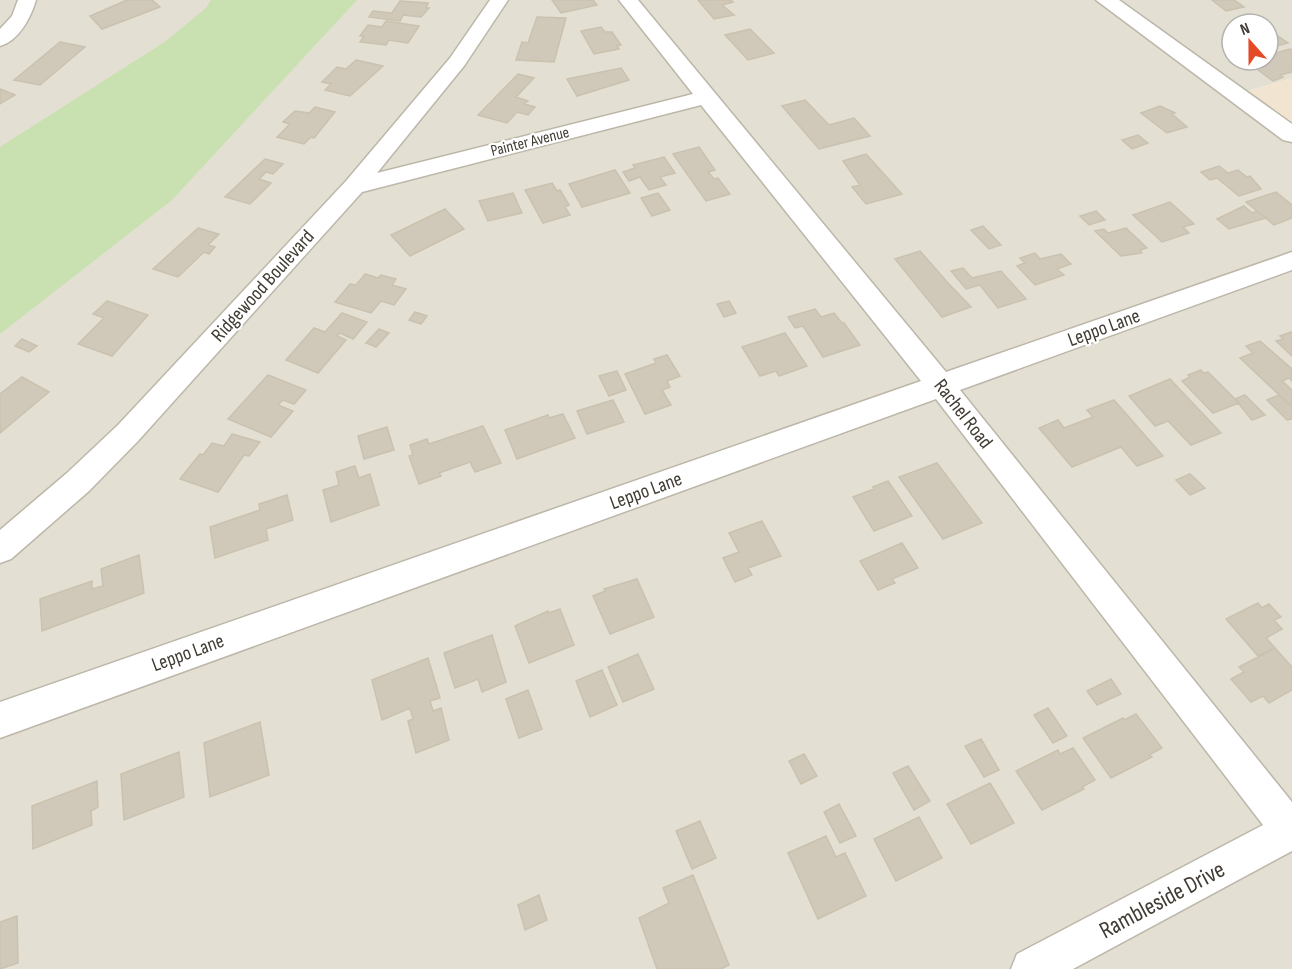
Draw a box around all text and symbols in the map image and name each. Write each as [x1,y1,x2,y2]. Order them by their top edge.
north arrow [1220,12,1280,72]
text: N [1238,19,1253,40]
street label: Painter Avenue [489,123,571,161]
street label: Ridgewood Boulevard [206,225,320,347]
street label: Leppo Lane [1065,304,1143,352]
street label: Rachel Road [928,375,998,453]
street label: Leppo Lane [607,467,685,515]
street label: Leppo Lane [149,629,227,677]
street label: Rambleside Drive [1094,855,1230,945]

